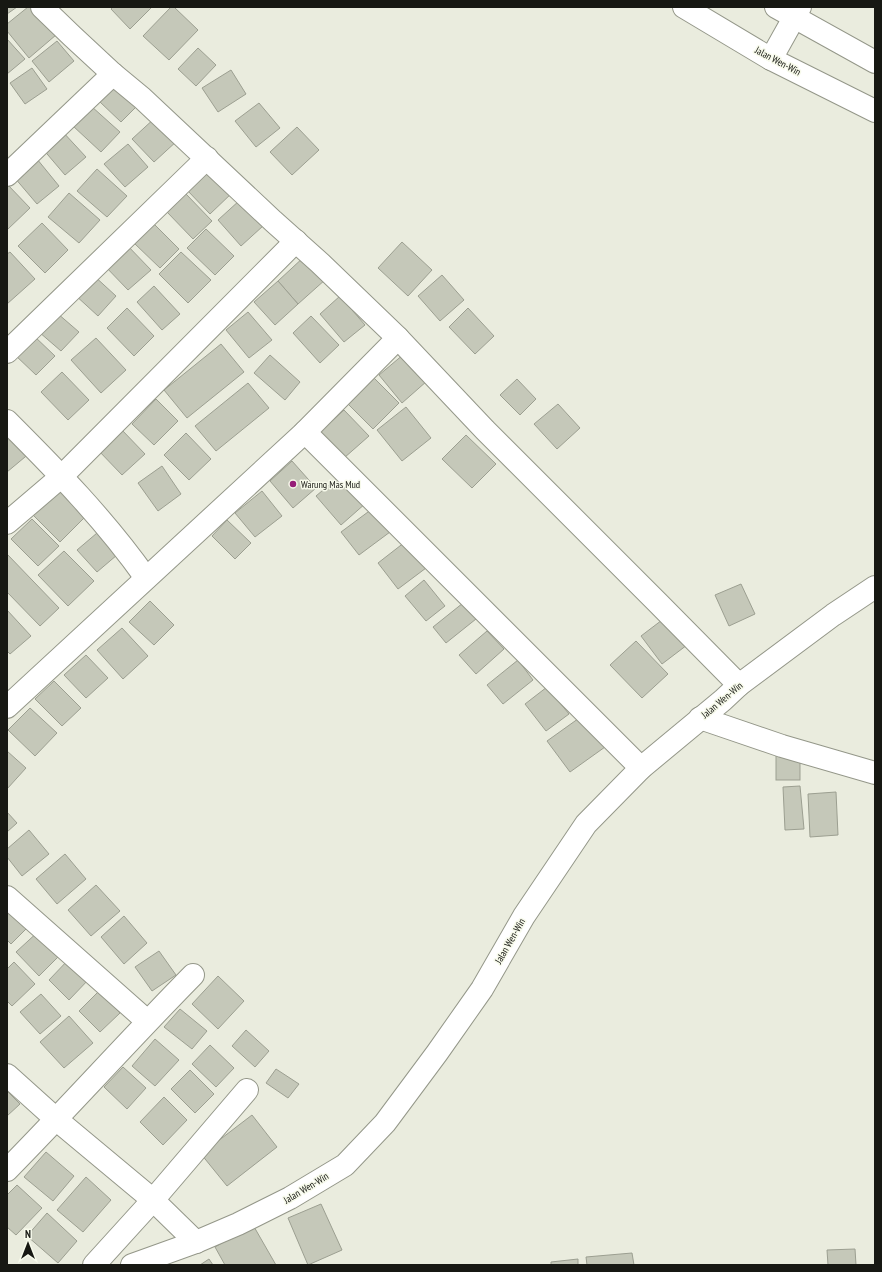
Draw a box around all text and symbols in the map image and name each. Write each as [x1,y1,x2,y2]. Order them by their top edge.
street label: Jalan Wen-Win [752,43,803,79]
place label: Warung Mas Mud [301,478,360,491]
marker: Warung Mas Mud [288,479,298,489]
street label: Jalan Wen-Win [698,679,745,722]
street label: Jalan Wen-Win [491,916,528,967]
street label: Jalan Wen-Win [280,1170,331,1207]
north arrow [8,1224,48,1264]
text: N [25,1227,31,1241]

